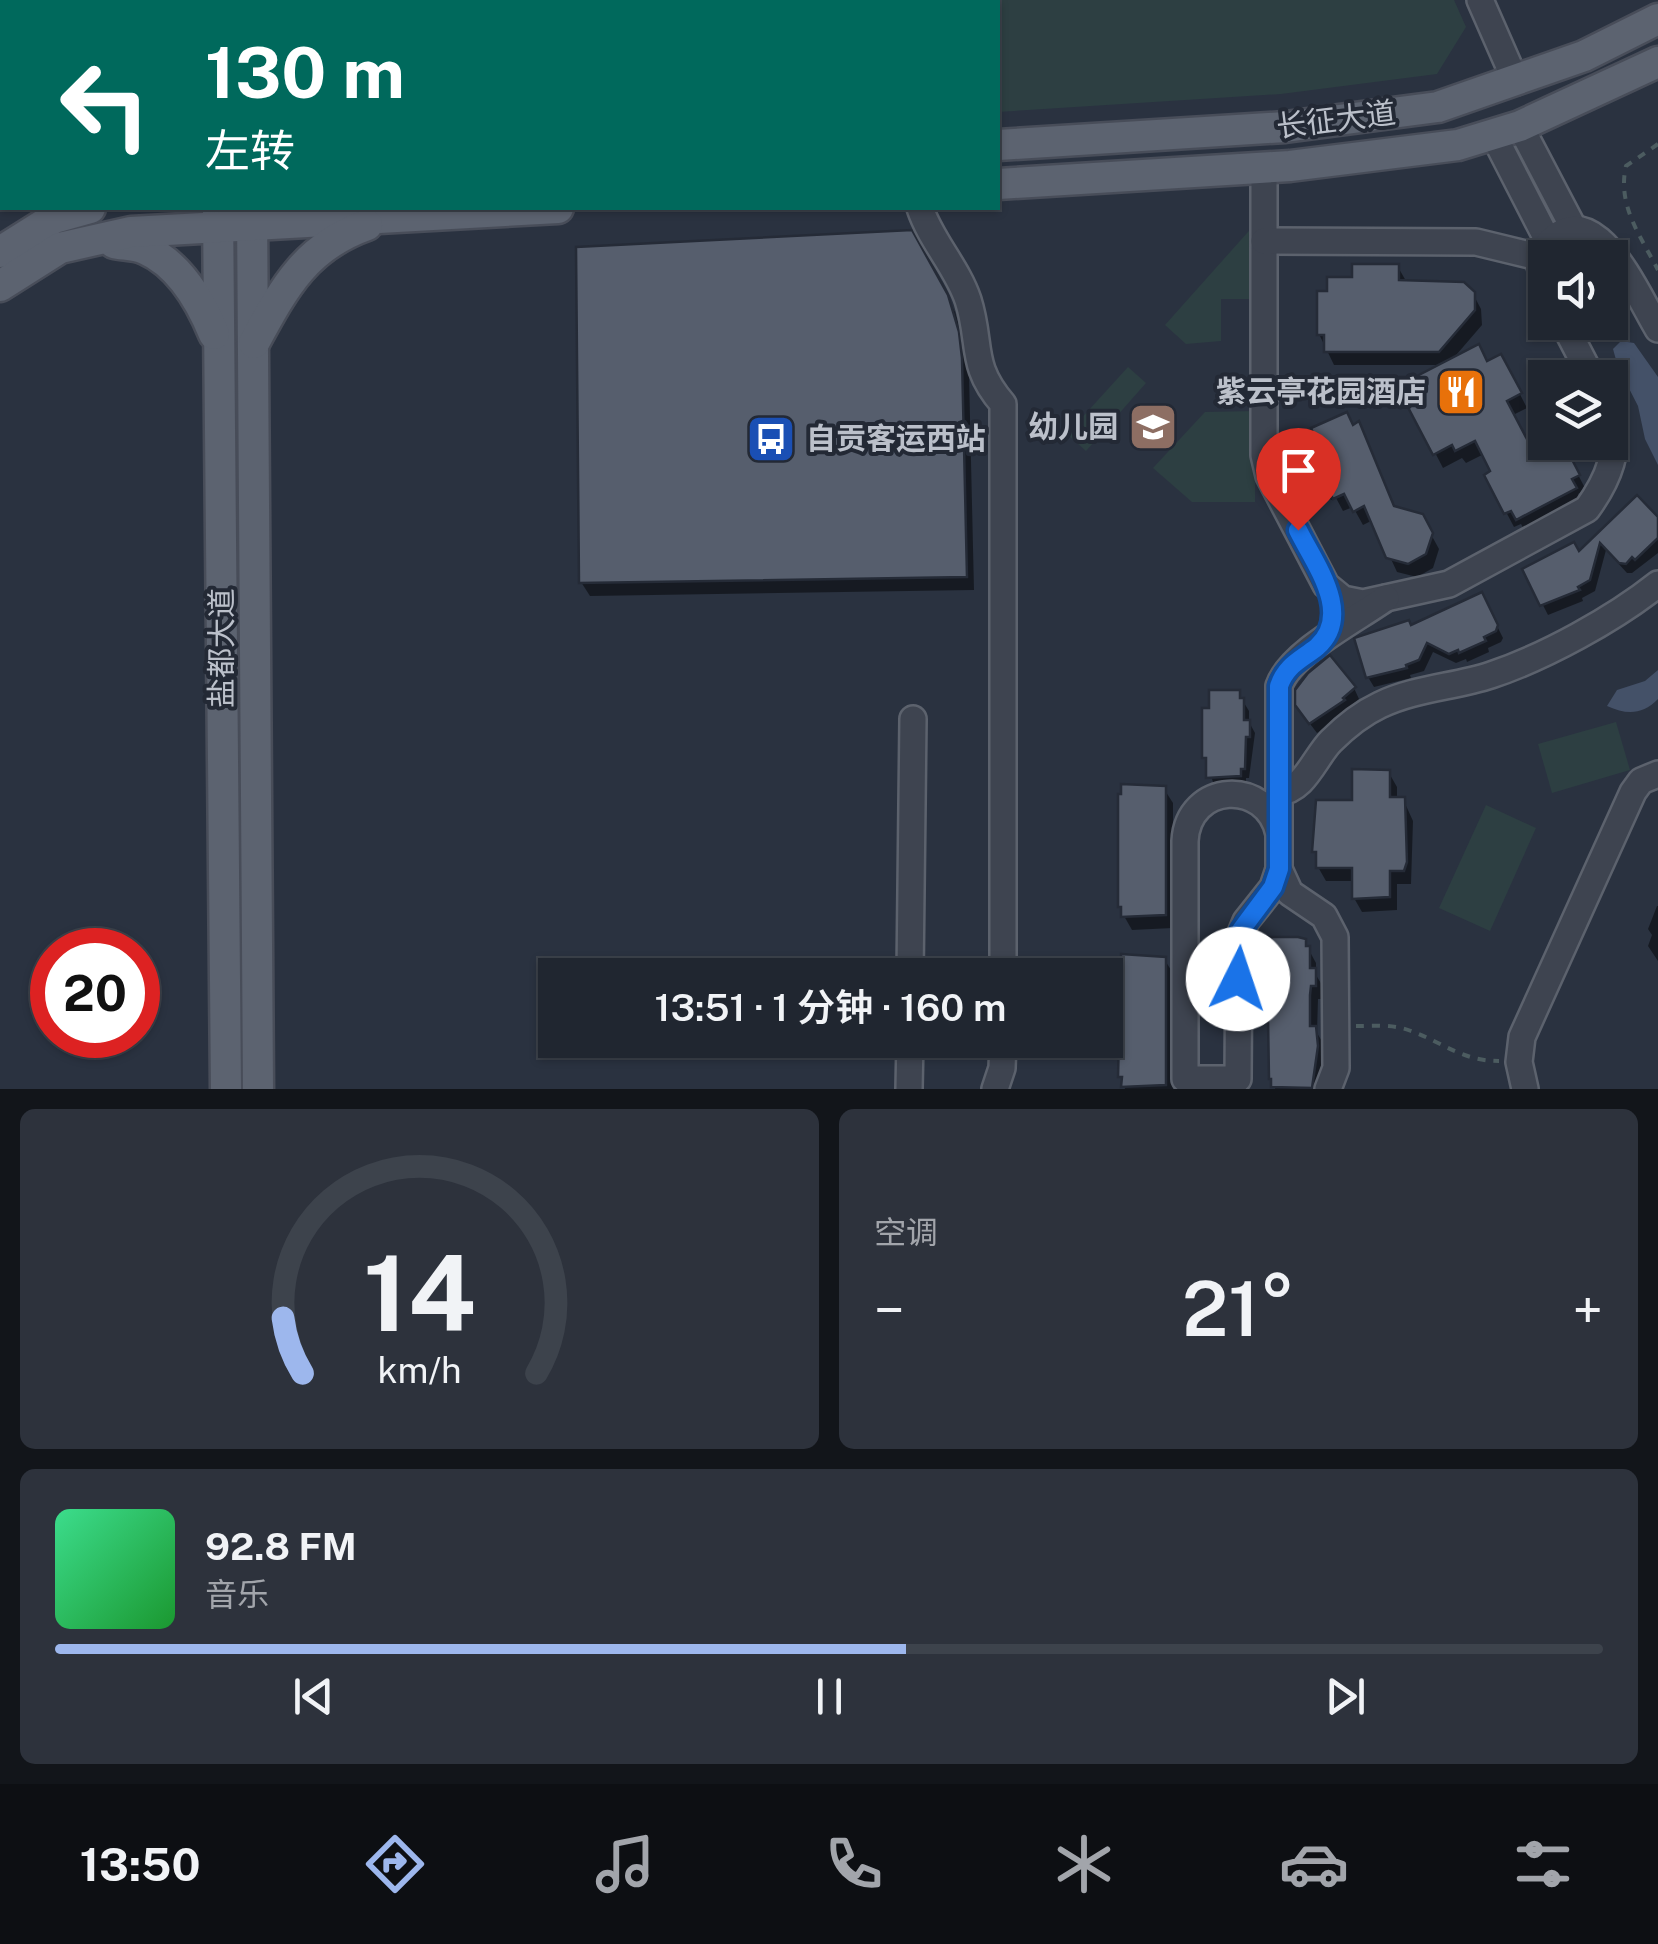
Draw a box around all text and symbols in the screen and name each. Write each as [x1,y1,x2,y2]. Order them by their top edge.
text: 130 m [205,31,405,114]
icon: left [40,40,170,170]
street label: 长征大道 [1274,94,1398,144]
text: 左转 [205,124,295,177]
map controls [1528,240,1628,460]
button: sound [1528,240,1628,340]
button: layers [1528,360,1628,460]
restaurant icon: 紫云亭花园酒店 [1435,366,1487,418]
place label: 紫云亭花园酒店 [1216,373,1426,409]
school or university icon: 幼儿园 [1127,401,1179,453]
place label: 幼儿园 [1028,408,1118,444]
bus stop icon: 自贡客运西站 [745,413,797,465]
place label: 自贡客运西站 [806,420,986,456]
pin [1256,428,1341,531]
icon: arrive [1271,443,1326,498]
street label: 盐都大道 [203,588,239,708]
position arrow [1186,927,1290,1031]
speed limit sign: 20 [30,928,160,1058]
text: 13:51 · 1 分钟 · 160 m [654,985,1007,1030]
text: 空调 [874,1214,938,1251]
text: 14 [363,1232,476,1354]
text: 21° [1182,1265,1295,1353]
text: − [874,1278,905,1342]
text: + [1573,1278,1603,1342]
text: km/h [377,1349,462,1391]
text: 92.8 FM [205,1524,357,1569]
text: 音乐 [205,1576,269,1613]
icon: previous [286,1669,341,1724]
icon: pause [802,1669,857,1724]
icon: next [1318,1669,1373,1724]
icon: directions [360,1829,430,1899]
icon: music [590,1829,660,1899]
icon: phone [819,1829,889,1899]
icon: climate [1049,1829,1119,1899]
icon: car [1279,1829,1349,1899]
icon: filters [1508,1829,1578,1899]
text: 13:50 [80,1838,201,1891]

